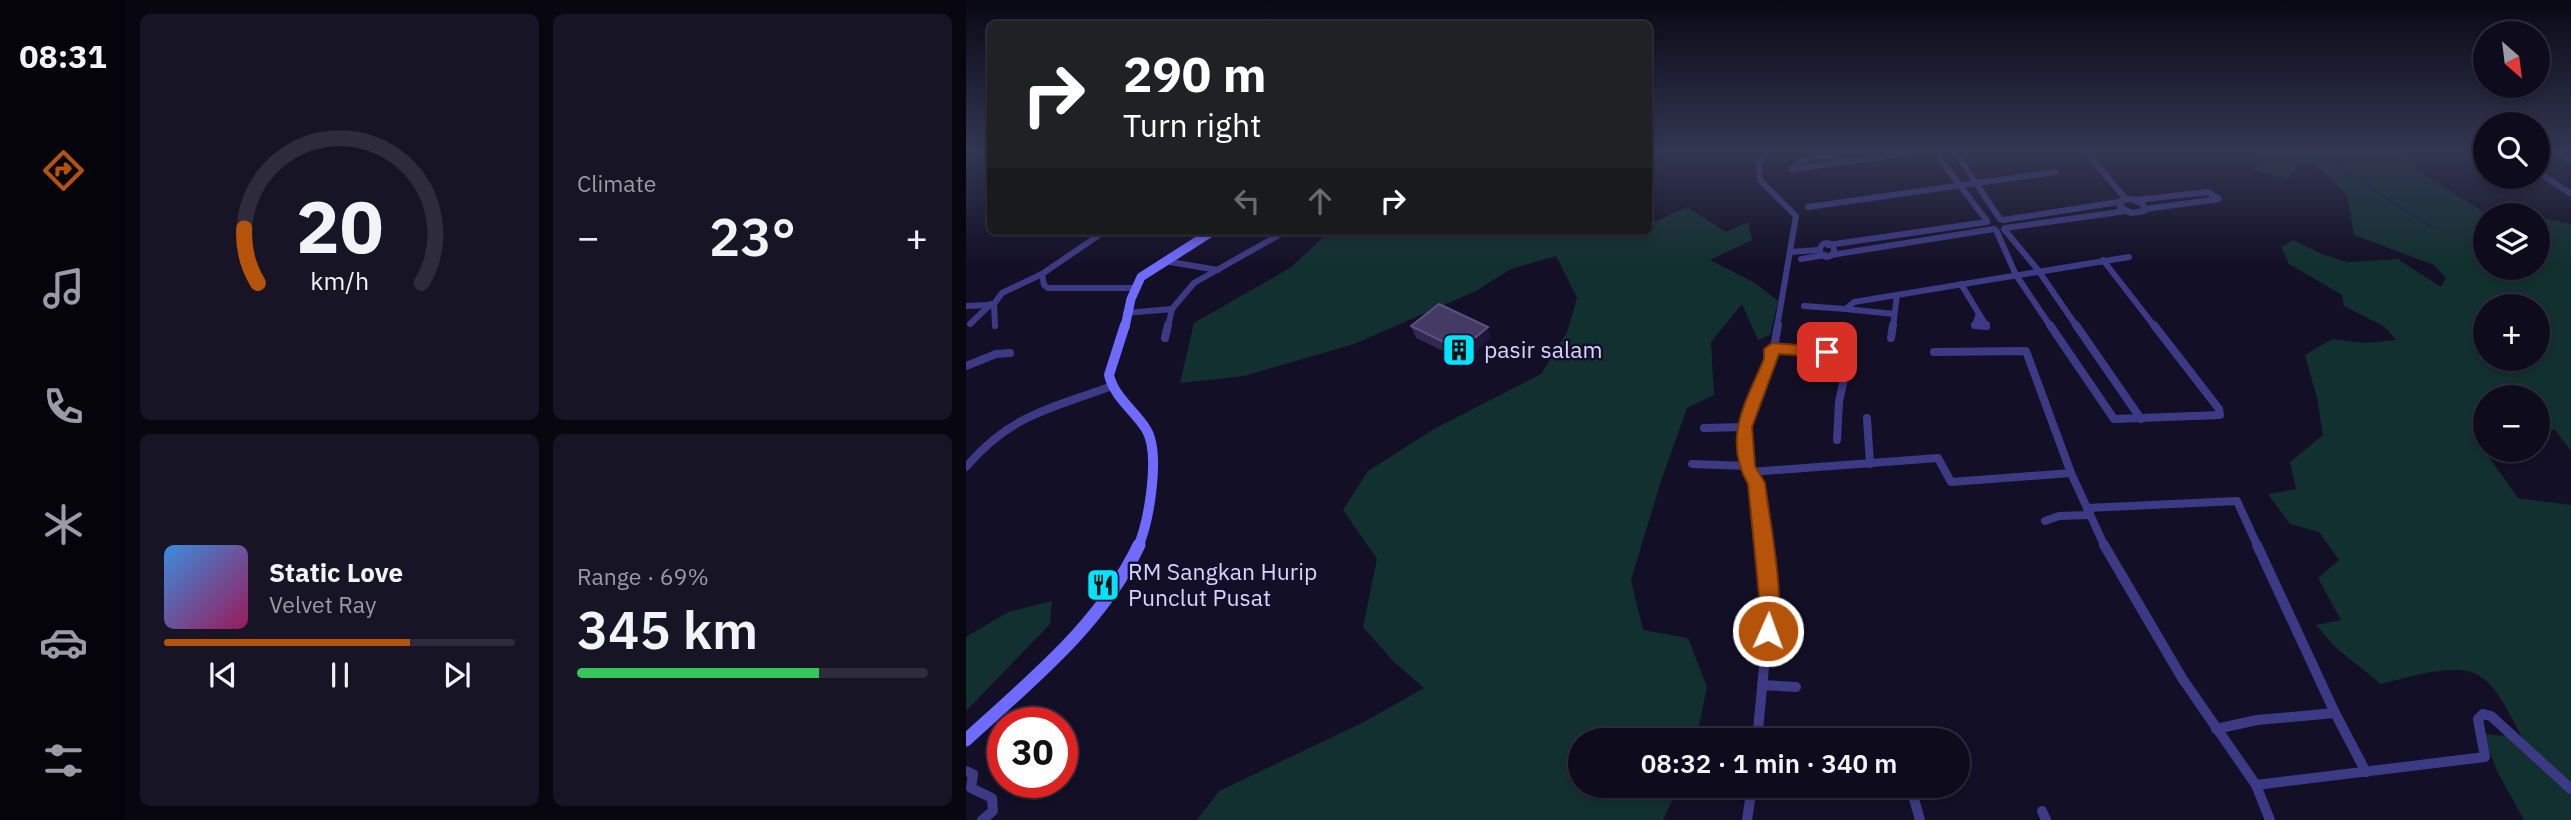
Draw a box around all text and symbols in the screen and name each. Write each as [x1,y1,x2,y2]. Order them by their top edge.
north arrow [2473,21,2550,98]
map controls [2473,21,2550,462]
text: 08:31 [19,35,107,77]
text: 290 m [1123,42,1267,105]
icon: right [1008,49,1099,140]
text: Turn right [1123,104,1261,146]
button: search [2473,112,2550,189]
icon: directions [39,146,88,195]
text: Climate [577,168,656,198]
text: 20 [296,178,383,273]
icon: left [1228,182,1266,220]
icon: ahead [1301,182,1339,220]
icon: right [1374,182,1412,220]
text: 23° [709,203,796,270]
button: layers [2473,203,2550,280]
text: − [577,212,600,261]
text: + [905,212,928,261]
icon: music [39,264,88,313]
text: km/h [310,264,369,297]
button: + [2473,294,2550,371]
pin [1797,322,1857,382]
building icon: pasir salam [1440,331,1478,369]
icon: arrive [1808,333,1846,371]
place label: pasir salam [1484,334,1603,364]
icon: phone [39,382,88,431]
button: − [2473,385,2550,462]
icon: climate [39,500,88,549]
text: Static Love [269,555,403,589]
place label: RM Sangkan Hurip Punclut Pusat [1128,556,1317,612]
text: Range · 69% [577,561,709,591]
restaurant icon: RM Sangkan Hurip Punclut Pusat [1084,566,1122,604]
text: Velvet Ray [269,589,376,619]
position arrow [1731,594,1805,668]
text: 345 km [577,596,758,663]
icon: car [39,618,88,667]
icon: previous [204,656,242,694]
icon: pause [321,656,359,694]
icon: next [438,656,476,694]
speed limit sign: 30 [987,707,1078,798]
icon: filters [39,736,88,785]
text: 08:32 · 1 min · 340 m [1641,746,1897,780]

